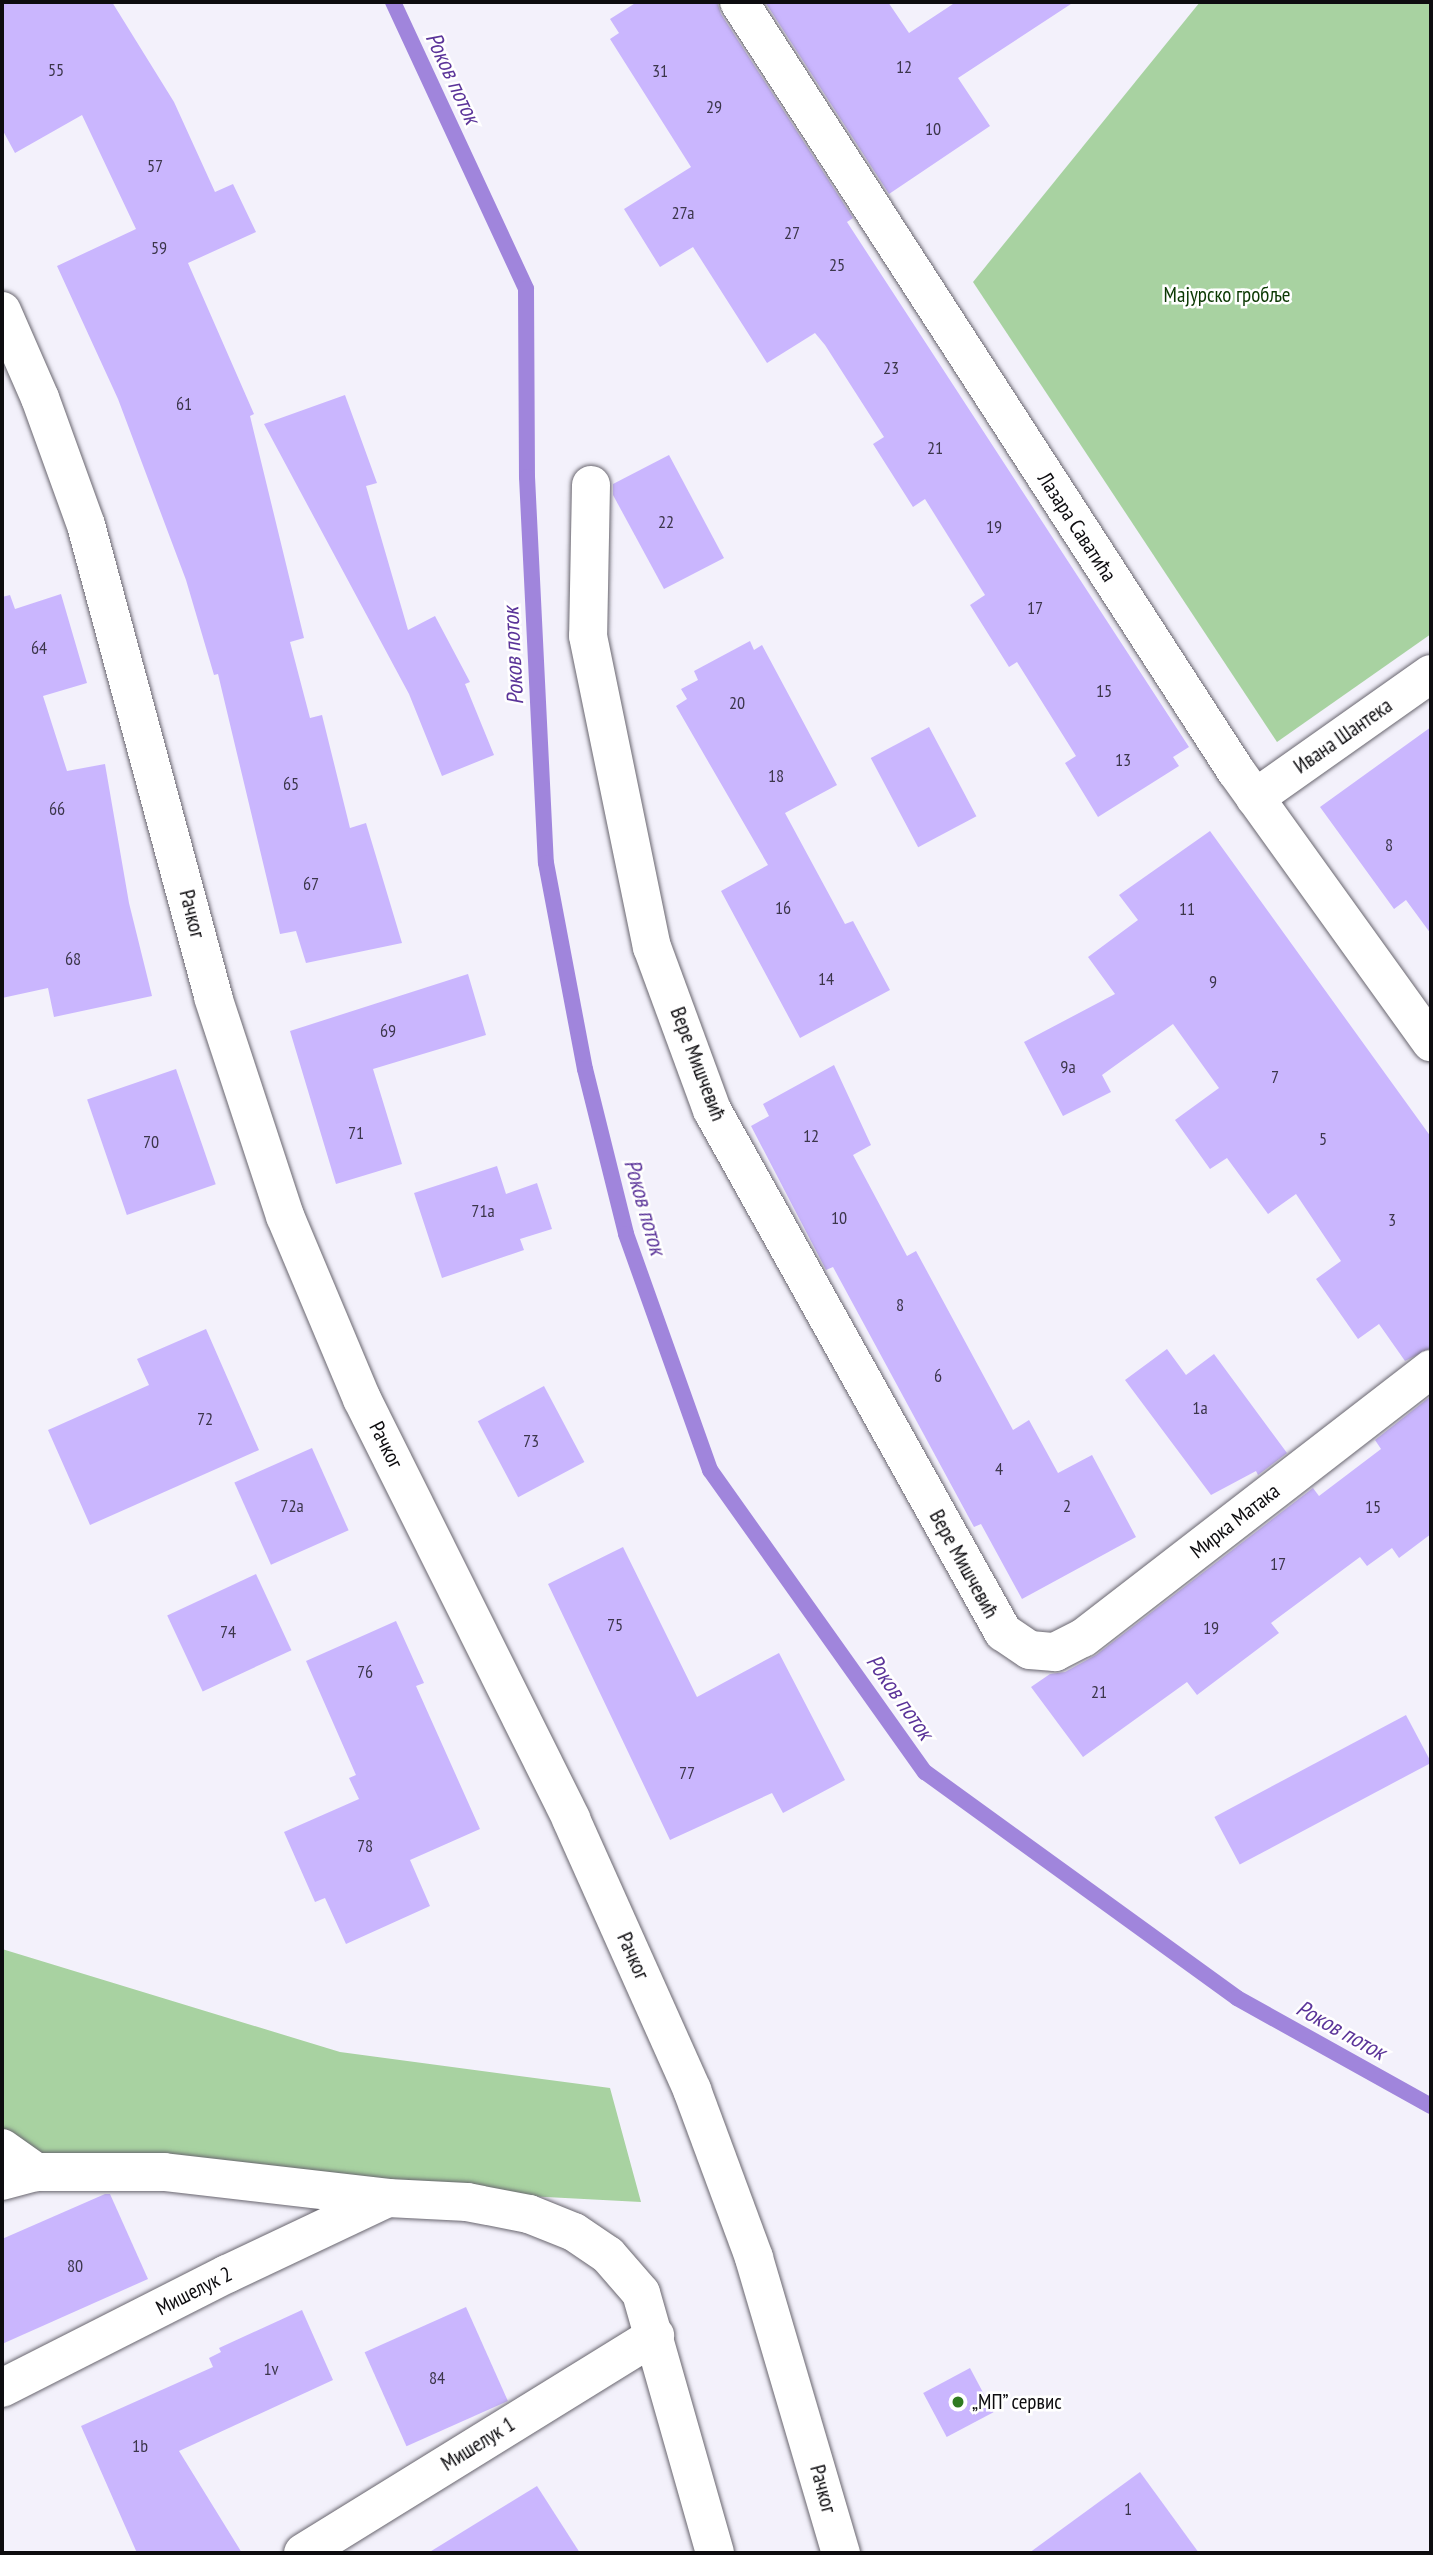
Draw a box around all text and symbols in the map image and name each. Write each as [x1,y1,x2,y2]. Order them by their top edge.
water label: Роков поток [420,28,486,128]
house number: 12 [896,56,912,78]
house number: 55 [48,59,64,81]
house number: 31 [652,60,668,82]
house number: 29 [706,96,722,118]
house number: 10 [925,118,941,140]
house number: 57 [147,155,163,177]
house number: 27a [671,202,695,224]
house number: 27 [784,222,800,244]
house number: 59 [151,237,167,259]
house number: 25 [829,254,845,276]
park label: Мајурско гробље [1164,282,1290,308]
house number: 23 [883,357,899,379]
house number: 61 [176,393,192,415]
house number: 21 [927,437,943,459]
street label: Лазара Саватића [1032,468,1122,586]
house number: 22 [658,511,674,533]
house number: 19 [986,516,1002,538]
house number: 17 [1027,597,1043,619]
water label: Роков поток [497,606,529,706]
house number: 64 [31,637,47,659]
house number: 15 [1096,680,1112,702]
house number: 20 [729,692,745,714]
street label: Ивана Шантека [1289,693,1397,779]
house number: 13 [1115,749,1131,771]
house number: 18 [768,765,784,787]
house number: 65 [283,773,299,795]
house number: 66 [49,798,65,820]
house number: 8 [1385,834,1393,856]
house number: 67 [303,873,319,895]
street label: Рачког [174,887,210,941]
house number: 16 [775,897,791,919]
house number: 11 [1179,898,1195,920]
house number: 68 [65,948,81,970]
house number: 14 [818,968,834,990]
house number: 9 [1209,971,1217,993]
street label: Вере Мишчевић [665,1004,731,1124]
house number: 69 [380,1020,396,1042]
house number: 9a [1060,1056,1076,1078]
house number: 7 [1271,1066,1279,1088]
house number: 71 [348,1122,364,1144]
house number: 12 [803,1125,819,1147]
house number: 5 [1319,1128,1327,1150]
house number: 70 [143,1131,159,1153]
water label: Роков поток [618,1156,672,1258]
house number: 71a [471,1200,495,1222]
house number: 10 [831,1207,847,1229]
house number: 3 [1388,1209,1396,1231]
house number: 8 [896,1294,904,1316]
house number: 6 [934,1365,942,1387]
house number: 1a [1192,1397,1208,1419]
house number: 72 [197,1408,213,1430]
street label: Рачког [364,1417,408,1473]
house number: 73 [523,1430,539,1452]
house number: 4 [995,1458,1003,1480]
street label: Мирка Матака [1185,1478,1285,1564]
house number: 72a [280,1495,304,1517]
house number: 2 [1063,1495,1071,1517]
house number: 15 [1365,1496,1381,1518]
street label: Вере Мишчевић [924,1505,1004,1623]
house number: 17 [1270,1553,1286,1575]
house number: 75 [607,1614,623,1636]
house number: 19 [1203,1617,1219,1639]
house number: 74 [220,1621,236,1643]
water label: Роков поток [861,1649,939,1745]
house number: 76 [357,1661,373,1683]
house number: 21 [1091,1681,1107,1703]
house number: 77 [679,1762,695,1784]
house number: 78 [357,1835,373,1857]
street label: Рачког [612,1929,654,1983]
water label: Роков поток [1291,1994,1391,2066]
house number: 80 [67,2255,83,2277]
street label: Мишелук 2 [152,2261,236,2321]
house number: 1v [263,2358,279,2380]
house number: 84 [429,2367,445,2389]
place label: „МП” сервис [972,2389,1063,2415]
marker: „МП” сервис [950,2394,966,2410]
street label: Мишелук 1 [437,2412,519,2476]
house number: 1b [132,2435,148,2457]
street label: Рачког [805,2462,841,2516]
house number: 1 [1124,2498,1132,2520]

